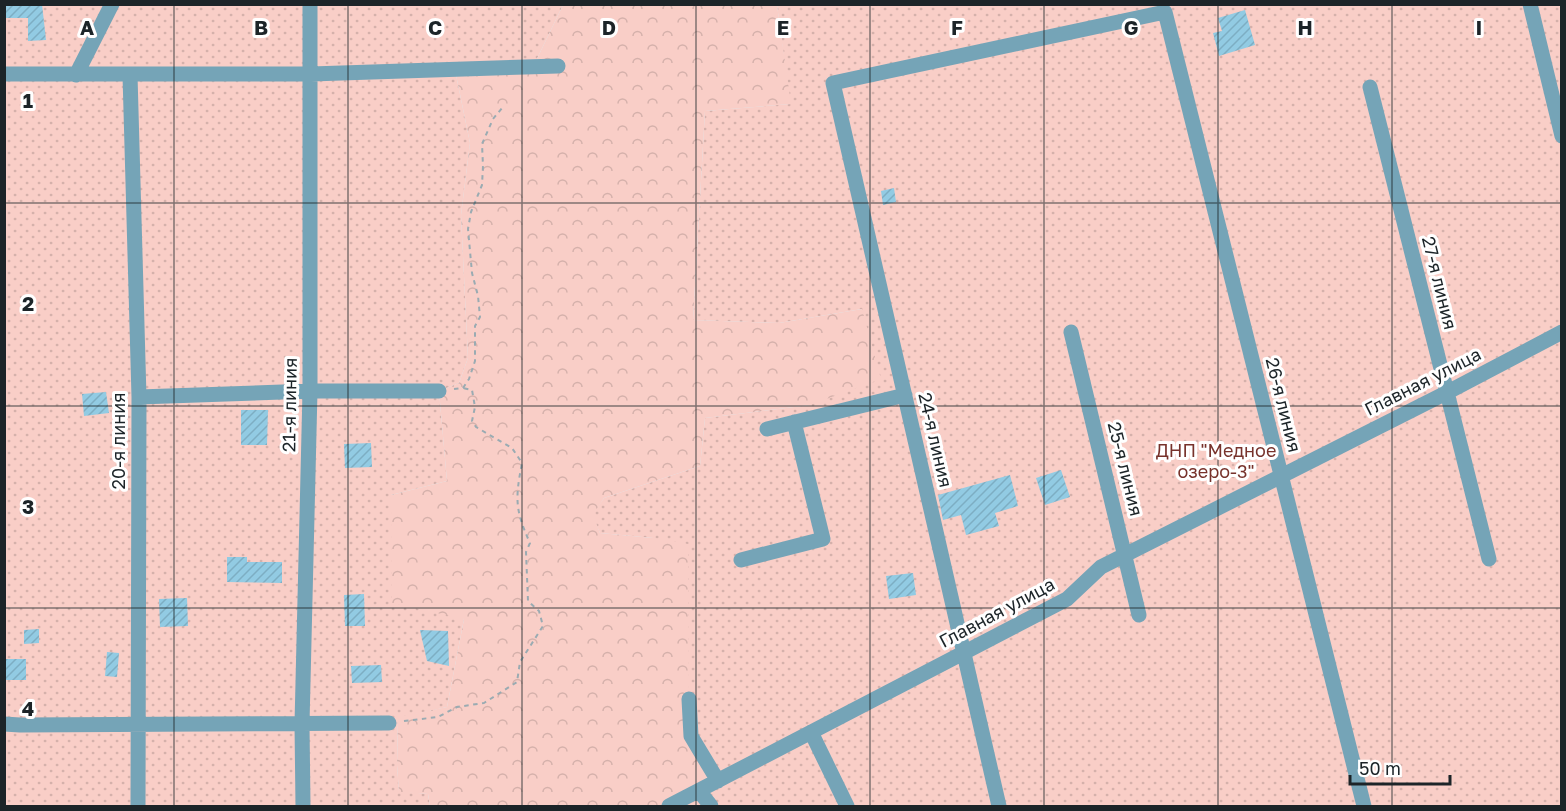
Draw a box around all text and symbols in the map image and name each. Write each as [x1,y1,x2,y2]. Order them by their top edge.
text: A [80,15,94,39]
text: B [254,15,268,39]
text: C [428,15,442,39]
text: D [602,15,616,39]
text: E [777,15,789,39]
text: F [951,15,963,39]
text: G [1124,15,1138,39]
text: H [1297,15,1313,39]
text: I [1476,15,1482,39]
text: 1 [23,88,33,112]
street label: 27-я линия [1418,234,1462,332]
text: 2 [22,291,34,315]
street label: Главная улица [1361,342,1484,420]
street label: 26-я линия [1262,355,1306,454]
street label: 21-я линия [277,358,301,452]
street label: 24-я линия [914,390,958,489]
street label: 20-я линия [107,393,129,489]
street label: 25-я линия [1104,419,1148,518]
park label: ДНП "Медное озеро-3" [1156,439,1276,482]
text: 3 [22,494,34,518]
street label: Главная улица [935,572,1058,652]
text: 4 [22,696,34,720]
scale bar [1350,748,1450,786]
text: 50 m [1359,757,1401,779]

